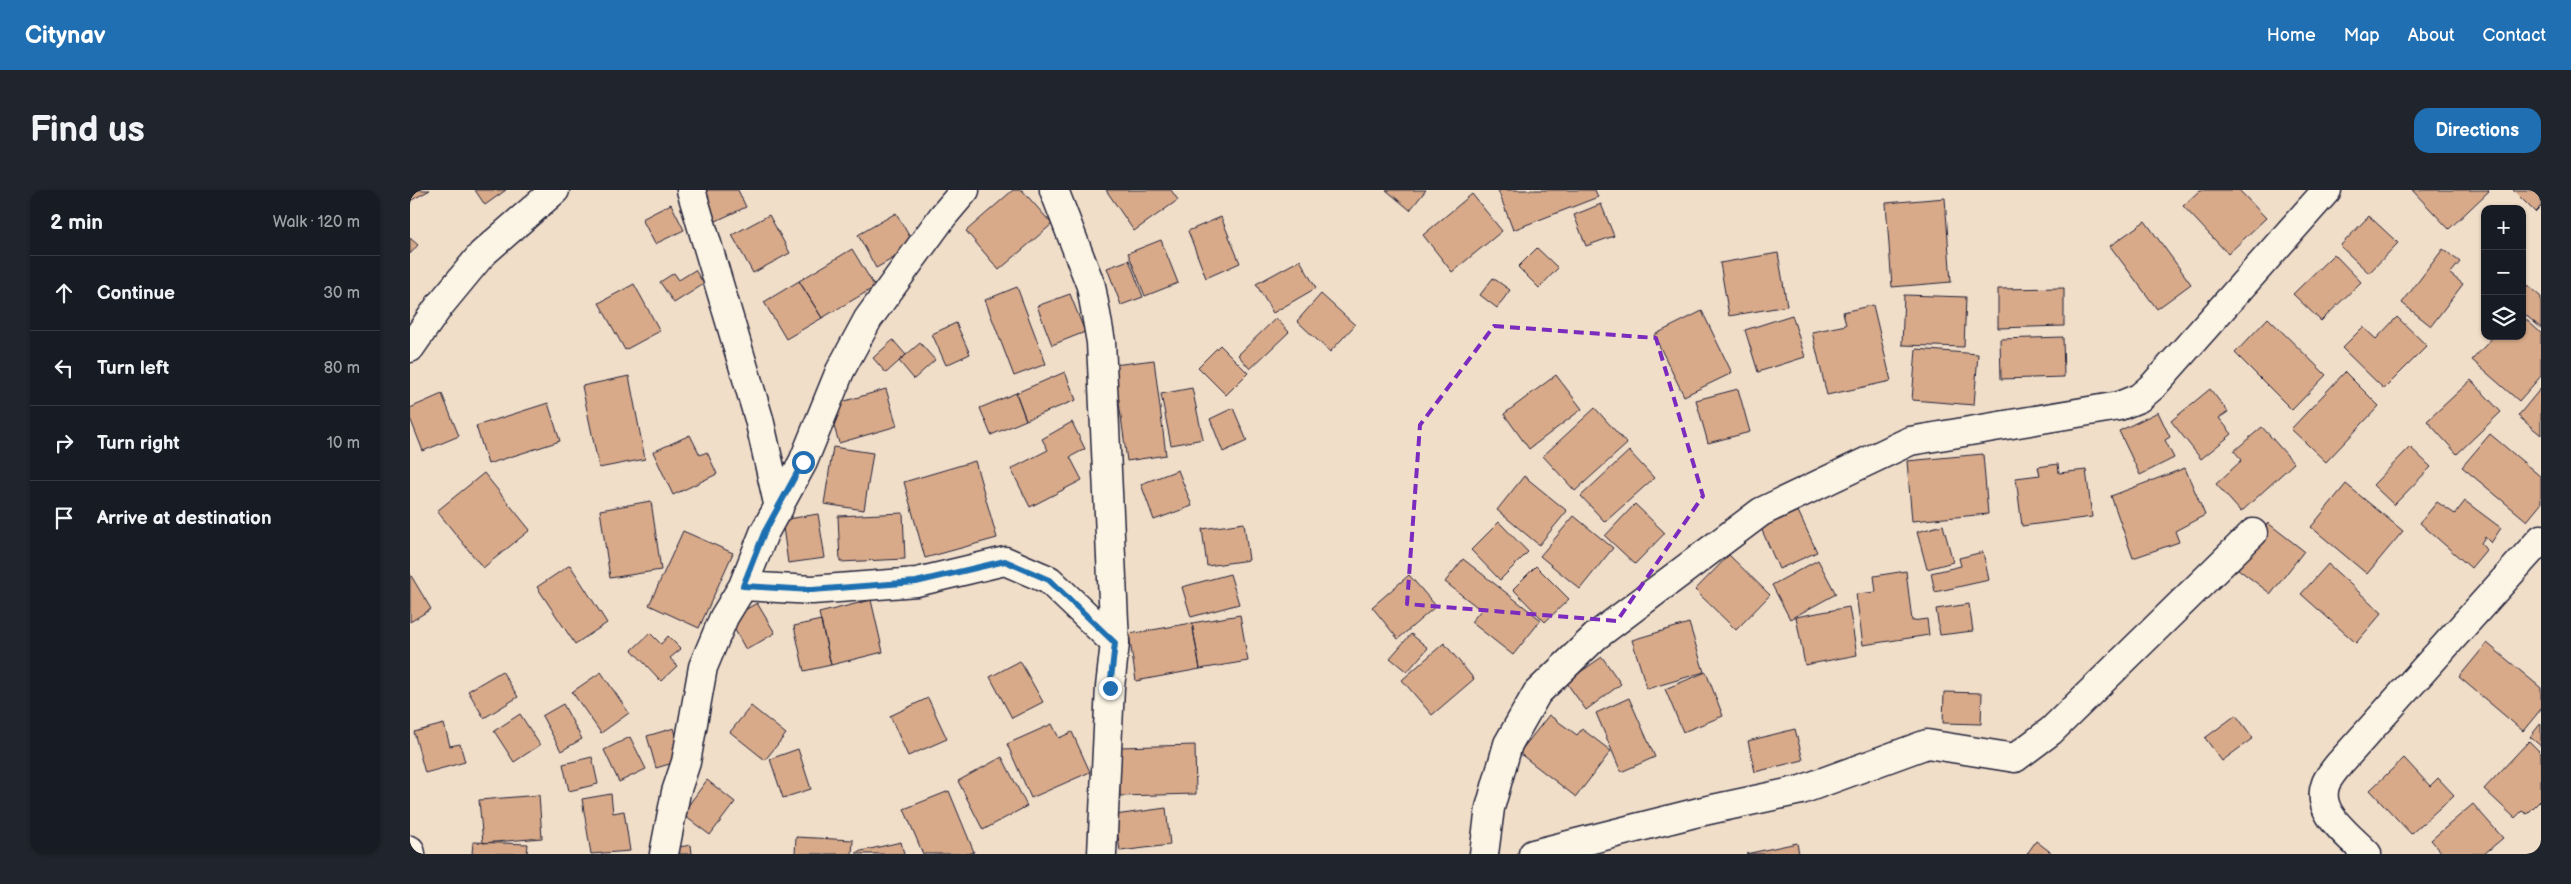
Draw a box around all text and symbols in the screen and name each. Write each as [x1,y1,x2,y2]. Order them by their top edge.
text: Citynav [25,21,106,50]
text: Home [2267,25,2316,46]
text: Map [2344,25,2380,46]
text: About [2408,25,2455,46]
text: Contact [2483,25,2546,46]
button: Directions [2414,108,2541,153]
text: Find us [30,109,145,152]
map controls [2481,205,2526,340]
button: + [2481,205,2526,250]
text: 2 min [50,210,103,235]
text: Walk · 120 m [273,213,360,232]
button: − [2481,250,2526,295]
icon: ahead [50,279,78,307]
text: Continue [97,282,175,305]
text: 30 m [323,284,360,303]
button: layers [2481,295,2526,340]
icon: left [50,354,78,382]
text: Turn left [97,357,169,380]
text: 80 m [324,359,360,378]
icon: right [50,429,78,457]
text: Turn right [97,432,180,455]
text: 10 m [327,434,360,453]
route start [792,451,815,474]
icon: arrive [50,504,78,532]
text: Arrive at destination [97,507,272,530]
route end [1099,677,1122,700]

